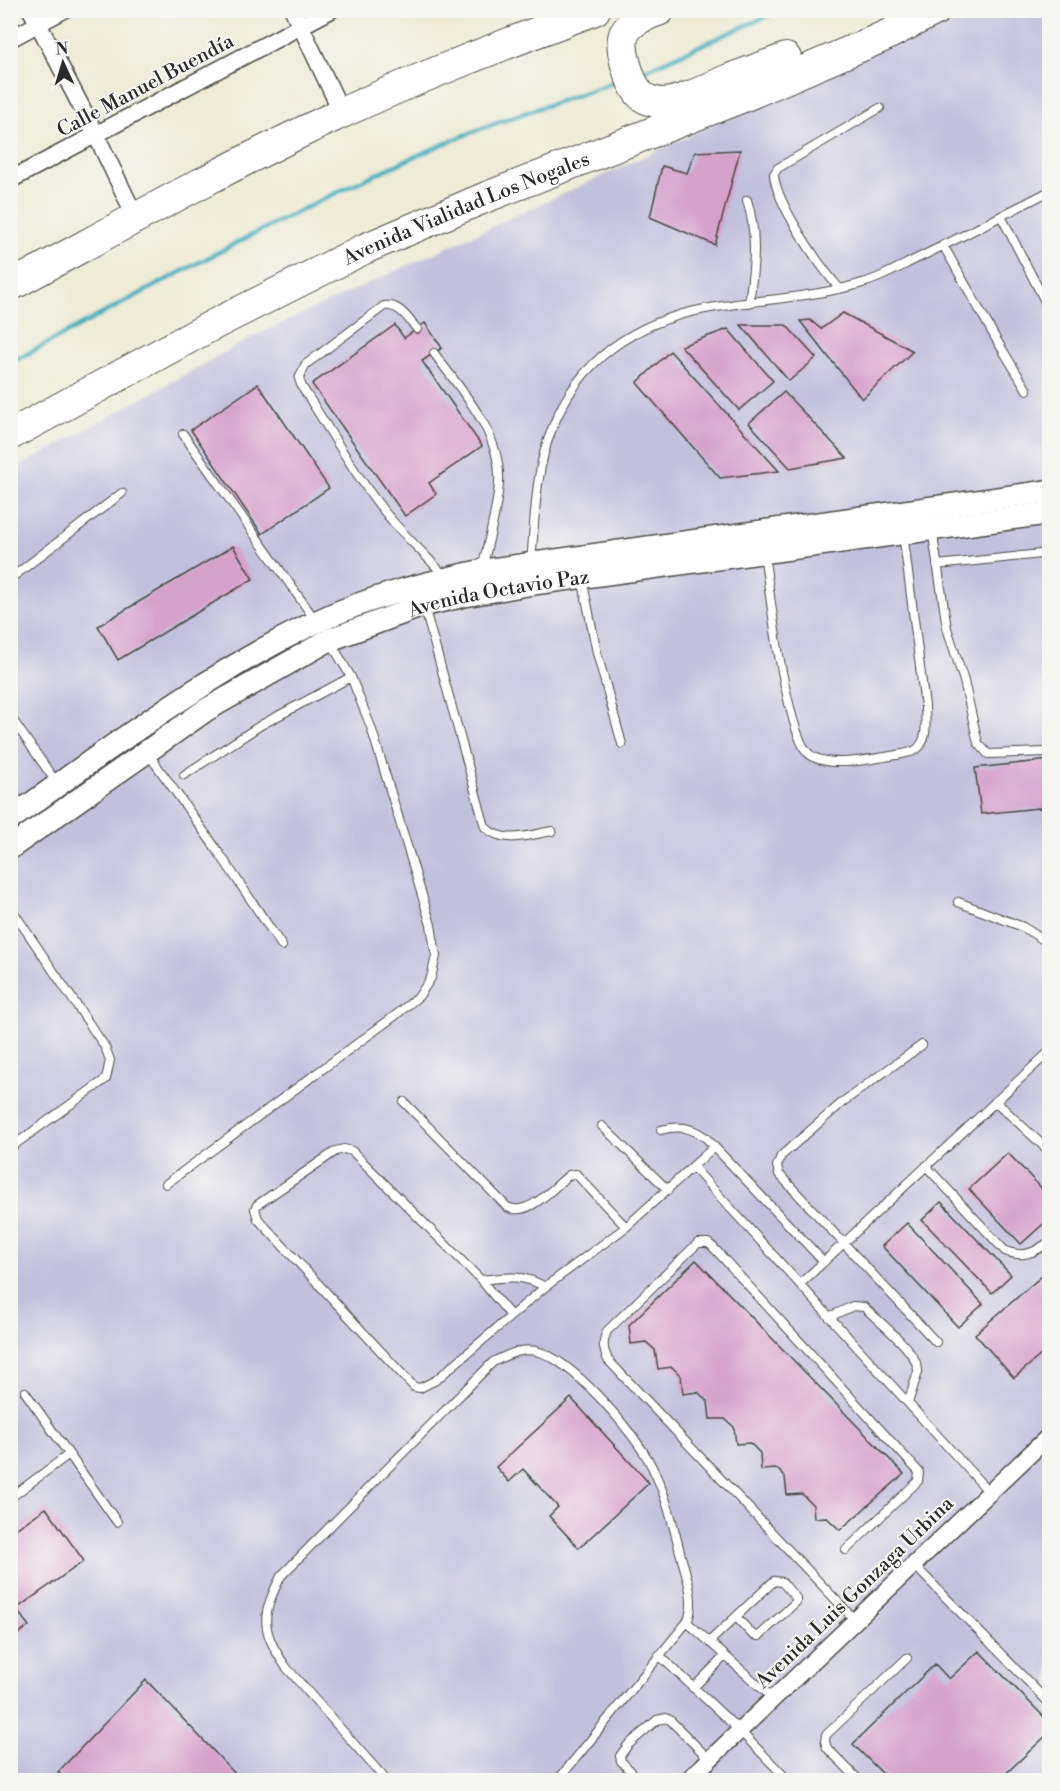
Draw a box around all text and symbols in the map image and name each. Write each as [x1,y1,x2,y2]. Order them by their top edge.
street label: Calle Manuel Buendía [53,29,239,144]
north arrow [33,33,93,93]
text: N [55,39,69,59]
street label: Avenida Vialidad Los Nogales [338,147,593,272]
street label: Avenida Octavio Paz [404,565,591,624]
street label: Avenida Luis Gonzaga Urbina [750,1491,960,1695]

